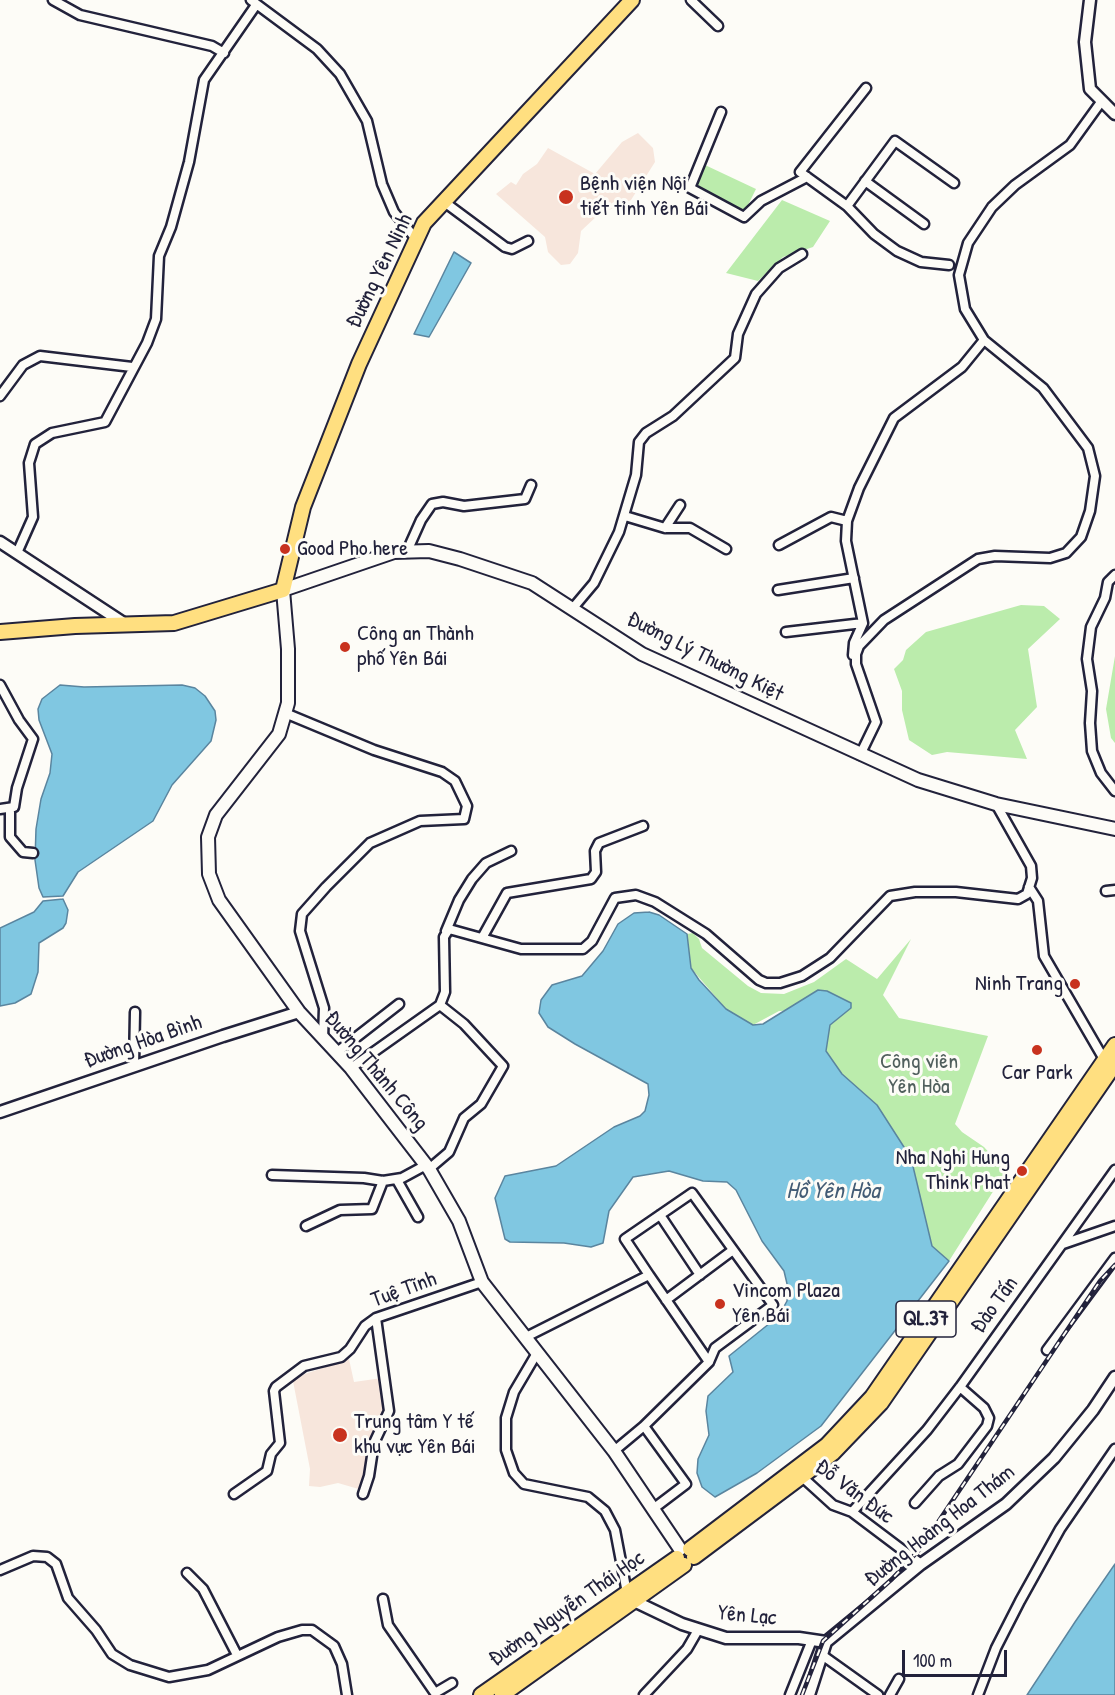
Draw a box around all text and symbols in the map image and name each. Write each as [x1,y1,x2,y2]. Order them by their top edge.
place label: Bệnh viện Nội tiết tỉnh Yên Bái [580,171,709,222]
marker: Bệnh viện Nội tiết tỉnh Yên Bái [557,188,575,206]
street label: Đường Yên Ninh [341,210,419,332]
place label: Good Pho here [297,536,408,562]
marker: Good Pho here [278,542,292,556]
street label: Đường Lý Thường Kiệt [622,606,788,708]
place label: Công an Thành phố Yên Bái [357,621,474,672]
marker: Công an Thành phố Yên Bái [338,640,352,654]
place label: Ninh Trang [975,971,1063,997]
marker: Ninh Trang [1068,977,1082,991]
street label: Đường Thành Công [318,1006,434,1136]
street label: Đường Hòa Bình [81,1010,205,1074]
marker: Car Park [1030,1043,1044,1057]
park label: Công viên Yên Hòa [880,1049,958,1100]
place label: Car Park [1001,1060,1073,1086]
place label: Nha Nghi Hung Think Phat [896,1145,1010,1196]
marker: Nha Nghi Hung Think Phat [1015,1164,1029,1178]
water label: Hồ Yên Hòa [786,1178,880,1206]
street label: Tuệ Tĩnh [368,1266,440,1314]
street label: Đào Tấn [966,1272,1024,1338]
place label: Vincom Plaza Yên Bái [732,1278,840,1330]
marker: Vincom Plaza Yên Bái [713,1297,727,1311]
road number: QL.37 [896,1301,956,1337]
place label: Trung tâm Y tế khu vực Yên Bái [354,1409,476,1460]
marker: Trung tâm Y tế khu vực Yên Bái [331,1426,349,1444]
street label: Đỗ Văn Đức [810,1454,898,1530]
street label: Đường Hoàng Hoa Thám [860,1459,1020,1593]
street label: Đường Nguyễn Thái Học [484,1545,650,1673]
street label: Yên Lạc [717,1600,777,1632]
scale bar [905,1638,1010,1676]
text: 100 m [913,1648,952,1673]

